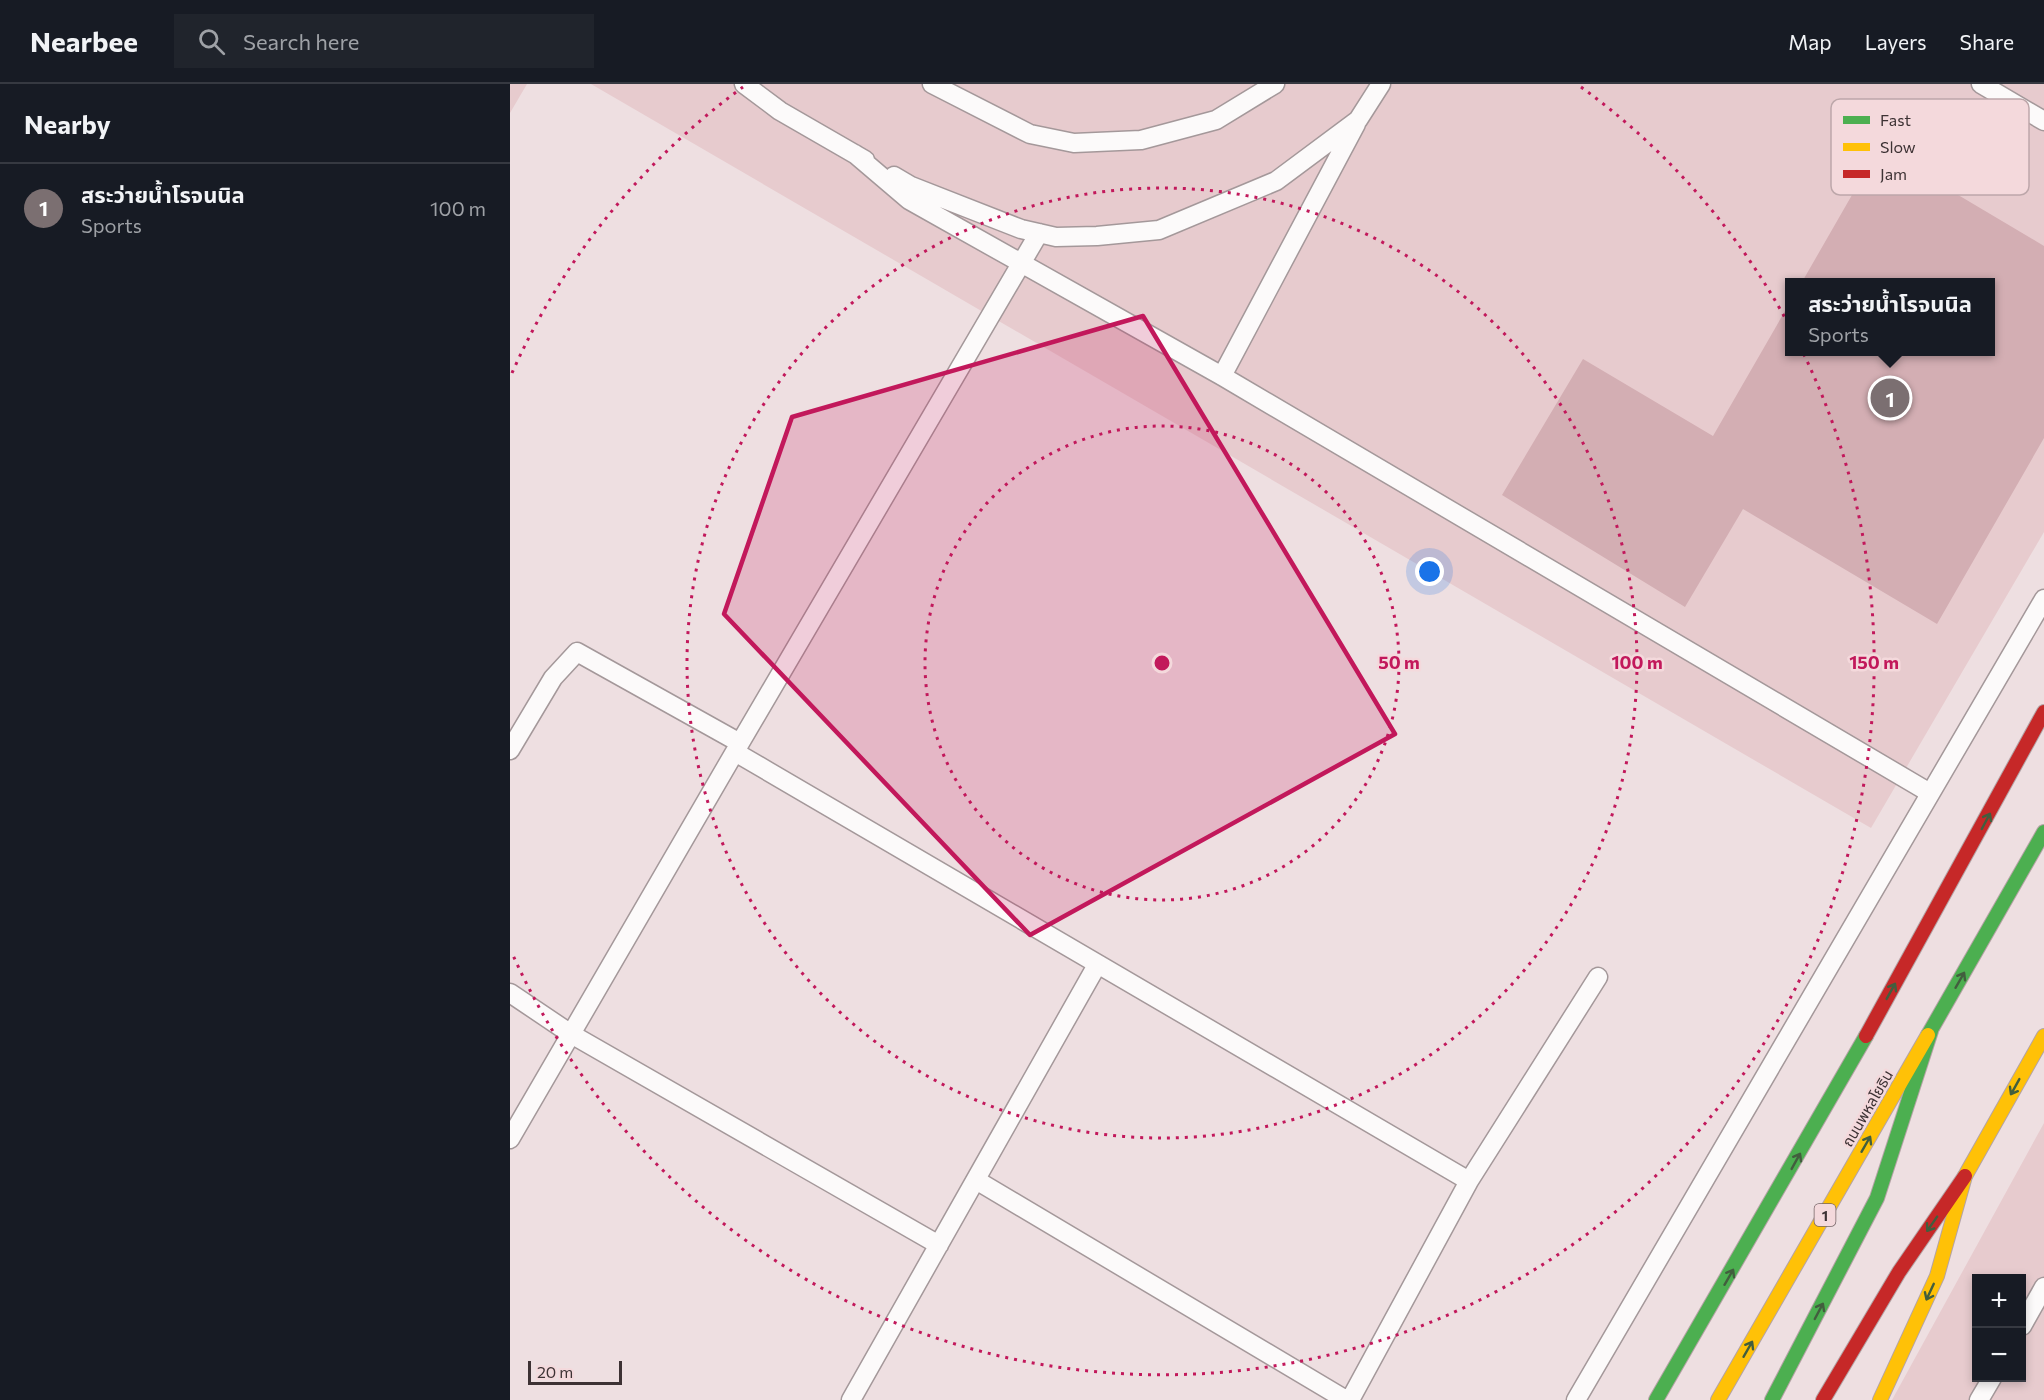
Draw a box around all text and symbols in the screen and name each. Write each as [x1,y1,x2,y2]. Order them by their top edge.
search box [174,14,594,68]
text: Nearbee [30,24,138,58]
icon: search [195,25,228,58]
text: Search here [243,28,359,55]
text: Map [1788,29,1832,54]
text: Layers [1865,29,1927,54]
text: Share [1960,29,2014,54]
legend [1831,99,2029,195]
text: Nearby [24,108,111,139]
text: Fast [1880,110,1911,129]
text: Slow [1880,137,1916,156]
text: Jam [1880,164,1907,183]
text: สระว่ายน้ำโรจนนิล [81,181,245,208]
text: 1 [39,196,48,220]
text: 100 m [430,196,486,220]
text: Sports [81,213,142,237]
popup [1785,278,1995,356]
text: สระว่ายน้ำโรจนนิล [1808,290,1972,317]
text: Sports [1808,322,1869,346]
pin: 1 [1870,376,1910,420]
your location [1415,557,1444,586]
text: 50 m [1378,651,1420,673]
text: 100 m [1611,651,1663,673]
text: 150 m [1849,651,1899,673]
centre of rings [1152,653,1172,673]
one-way arrow [1981,812,1992,830]
one-way arrow [1954,972,1966,989]
one-way arrow [1885,983,1897,1000]
street label: ถนนพหลโยธิน [1838,1066,1896,1150]
one-way arrow [2009,1078,2021,1095]
one-way arrow [1860,1136,1872,1153]
one-way arrow [1790,1153,1802,1170]
road number: 1 [1814,1204,1836,1226]
one-way arrow [1926,1216,1938,1232]
one-way arrow [1723,1269,1735,1286]
map controls [1972,1274,2026,1382]
button: + [1972,1274,2026,1328]
one-way arrow [1924,1283,1935,1301]
one-way arrow [1813,1303,1825,1320]
button: − [1972,1328,2026,1382]
one-way arrow [1742,1341,1754,1358]
scale bar [528,1358,622,1386]
text: 20 m [537,1362,573,1381]

